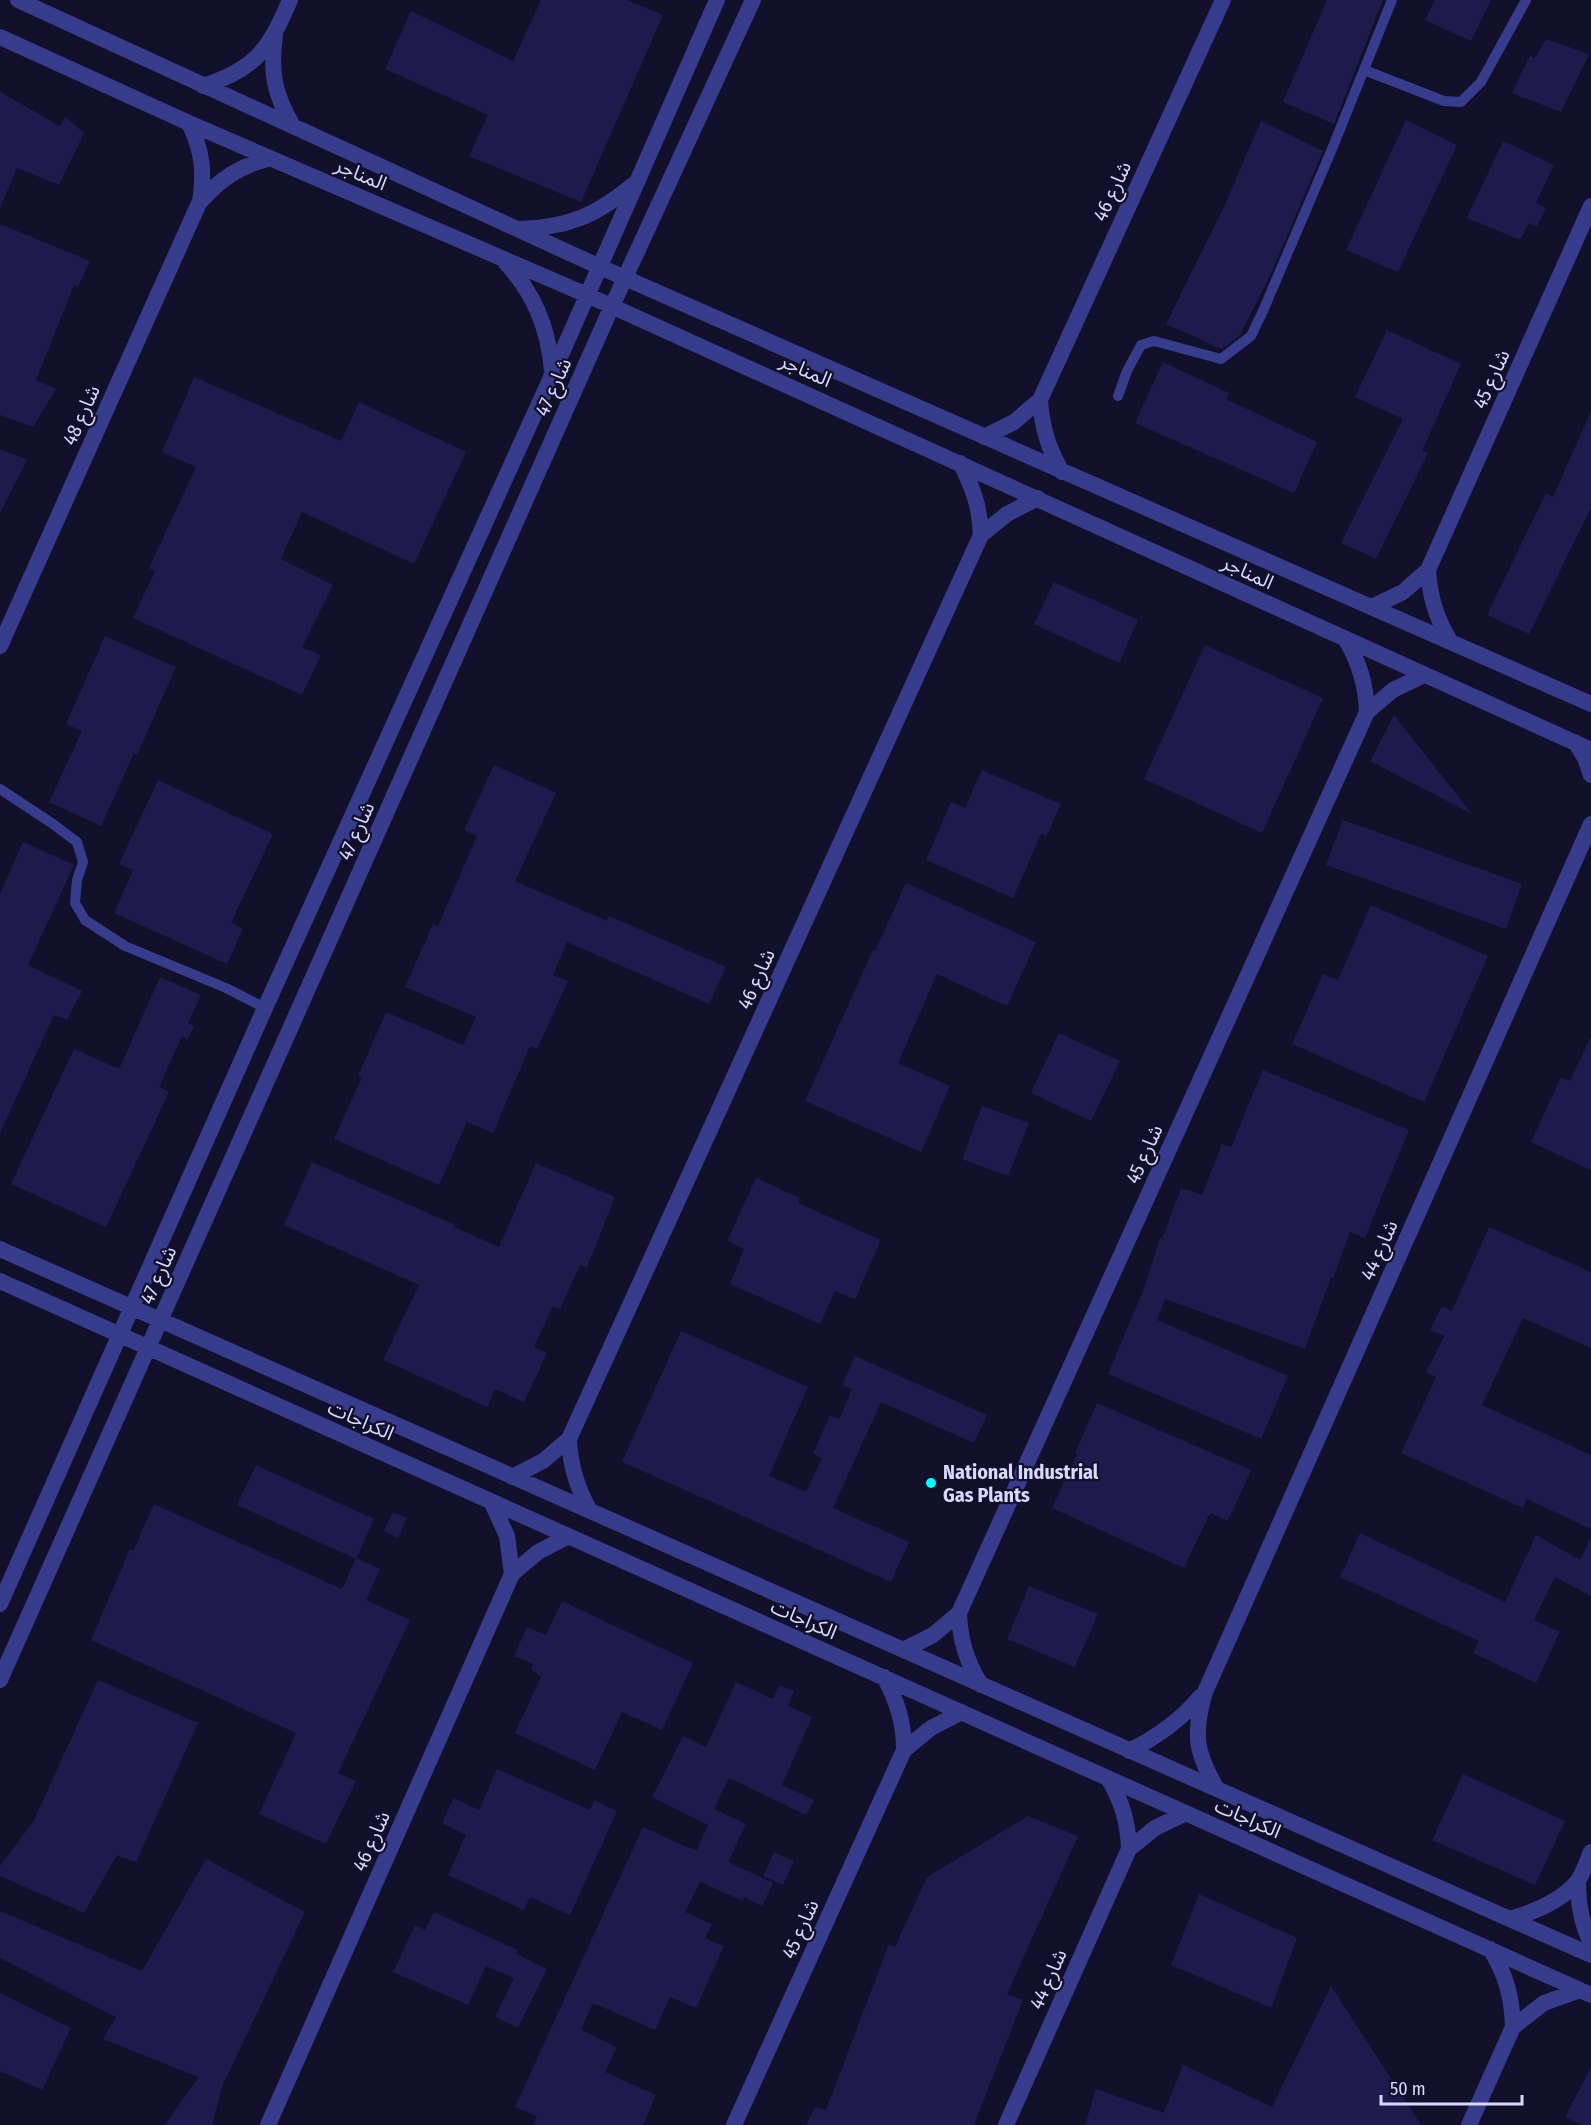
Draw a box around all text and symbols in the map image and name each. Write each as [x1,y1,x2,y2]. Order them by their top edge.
street label: المناجر [331,152,390,196]
street label: شارع 46 [1088,157,1139,226]
street label: شارع 45 [1467,346,1517,414]
street label: المناجر [776,348,836,392]
street label: شارع 47 [530,354,579,421]
street label: شارع 48 [57,381,108,450]
street label: المناجر [1218,549,1277,594]
street label: شارع 47 [333,798,382,865]
street label: شارع 46 [732,945,783,1014]
street label: شارع 45 [1120,1121,1170,1189]
street label: شارع 44 [1355,1216,1406,1285]
street label: شارع 47 [135,1242,184,1309]
street label: الكراجات [324,1395,398,1445]
place label: National Industrial Gas Plants [943,1460,1099,1507]
marker: National Industrial Gas Plants [924,1476,938,1490]
street label: الكراجات [767,1594,841,1644]
street label: الكراجات [1211,1793,1285,1843]
street label: شارع 46 [347,1807,398,1876]
street label: شارع 45 [776,1896,826,1964]
street label: شارع 44 [1024,1945,1075,2014]
scale bar [1381,2068,1522,2106]
text: 50 m [1390,2078,1426,2100]

